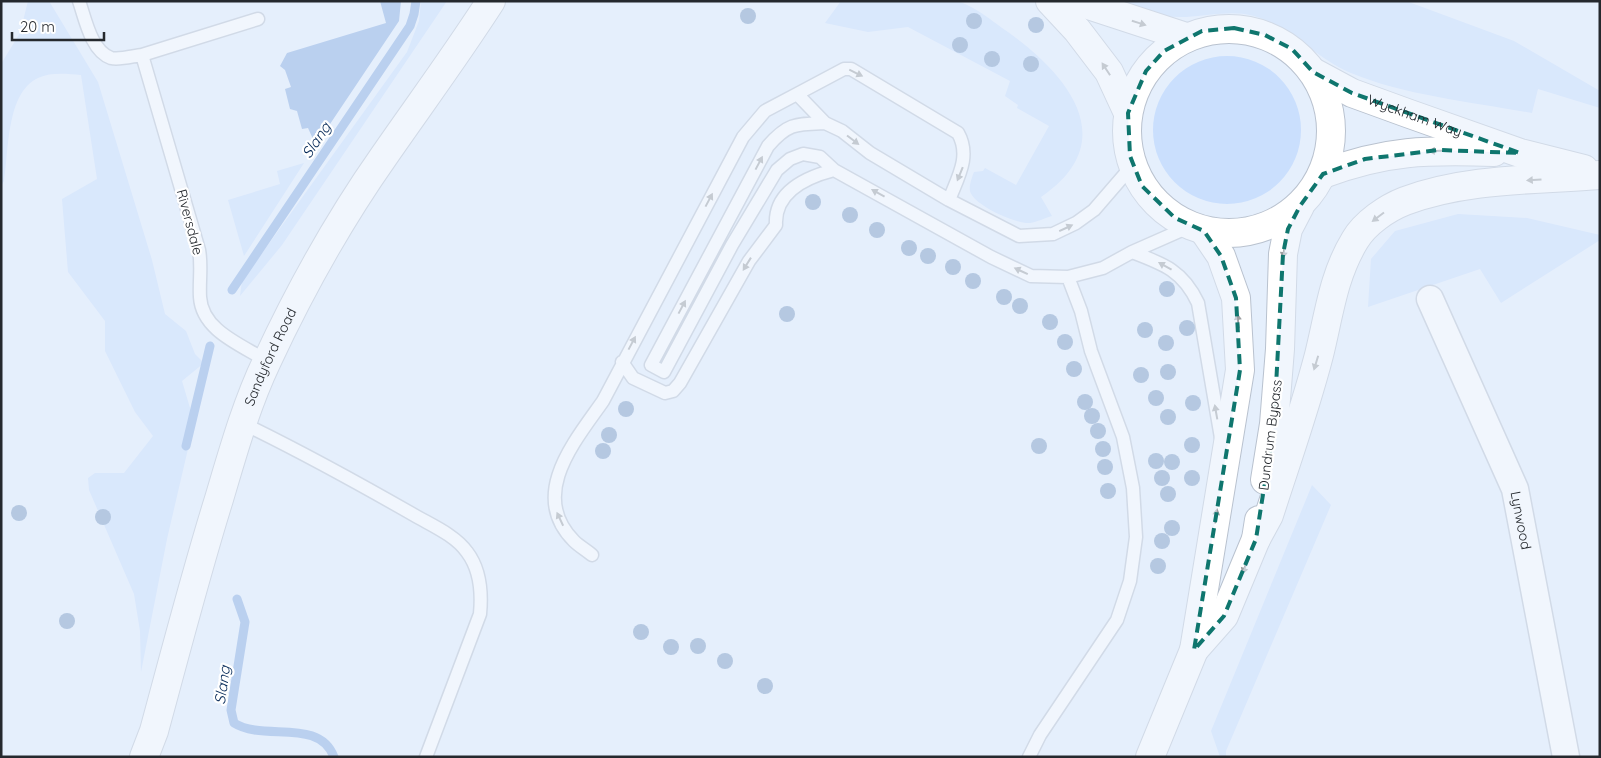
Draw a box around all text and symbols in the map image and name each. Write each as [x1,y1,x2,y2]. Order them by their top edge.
scale bar [12,10,105,42]
text: 20 m [20,17,55,36]
one-way arrow [1131,19,1146,27]
one-way arrow [1102,63,1111,76]
one-way arrow [849,69,863,77]
street label: Wyckham Way [1365,90,1464,141]
water label: Slang [297,117,336,161]
one-way arrow [846,134,859,145]
one-way arrow [1428,147,1444,155]
one-way arrow [755,156,764,169]
one-way arrow [955,167,963,181]
one-way arrow [1525,176,1541,184]
street label: Riversdale [173,187,207,257]
one-way arrow [871,189,885,197]
one-way arrow [705,193,713,208]
one-way arrow [1372,212,1385,223]
one-way arrow [1059,223,1073,231]
one-way arrow [1279,244,1287,260]
one-way arrow [743,258,752,271]
one-way arrow [1158,261,1172,270]
one-way arrow [1013,267,1028,275]
one-way arrow [678,299,686,314]
street label: Sandyford Road [240,305,300,409]
one-way arrow [1234,313,1242,329]
one-way arrow [628,336,636,351]
one-way arrow [1312,356,1320,371]
street label: Dundrum Bypass [1254,378,1286,492]
one-way arrow [1212,404,1220,420]
street label: Lynwood [1507,490,1535,551]
one-way arrow [1212,507,1220,523]
one-way arrow [556,512,564,526]
one-way arrow [1241,560,1249,575]
water label: Slang [210,663,234,706]

